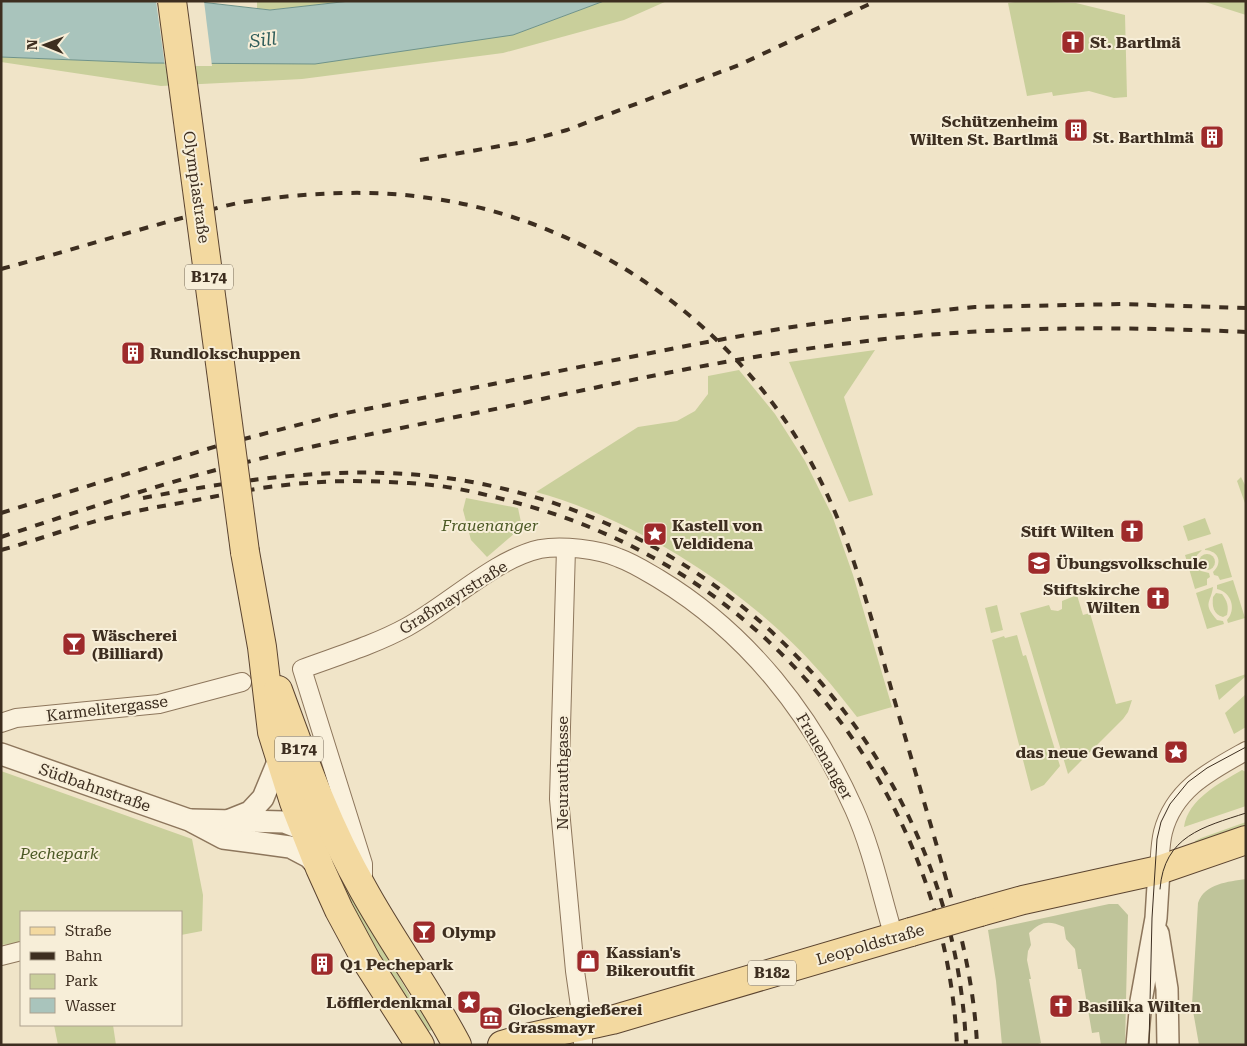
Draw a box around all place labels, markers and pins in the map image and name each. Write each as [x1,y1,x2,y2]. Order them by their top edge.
church icon: St. Bartlmä [1060,29,1086,55]
place label: St. Bartlmä [1090,33,1181,52]
place label: Schützenheim Wilten St. Bartlmä [910,112,1059,149]
building icon: Schützenheim Wilten St. Bartlmä [1063,117,1089,143]
building icon: St. Barthlmä [1199,124,1225,150]
place label: St. Barthlmä [1093,128,1195,147]
building icon: Rundlokschuppen [120,340,146,366]
place label: Rundlokschuppen [150,344,301,363]
place label: Kastell von Veldidena [672,516,763,553]
church icon: Stift Wilten [1119,518,1145,544]
place icon: Kastell von Veldidena [642,521,668,547]
place label: Stift Wilten [1021,522,1114,541]
school or university icon: Übungsvolkschule [1026,550,1052,576]
place label: Übungsvolkschule [1056,554,1207,573]
place label: Stiftskirche Wilten [1043,580,1140,617]
church icon: Stiftskirche Wilten [1145,585,1171,611]
place label: Wäscherei (Billiard) [92,626,178,663]
bar icon: Wäscherei (Billiard) [61,631,87,657]
place icon: das neue Gewand [1163,739,1189,765]
place label: das neue Gewand [1015,743,1158,762]
bar icon: Olymp [411,919,437,945]
place label: Olymp [442,923,496,942]
place label: Kassian's Bikeroutfit [606,943,696,980]
shop icon: Kassian's Bikeroutfit [575,948,601,974]
building icon: Q1 Pechepark [309,951,335,977]
place label: Q1 Pechepark [340,955,454,974]
place icon: Löfflerdenkmal [456,989,482,1015]
place label: Löfflerdenkmal [326,993,453,1012]
church icon: Basilika Wilten [1048,993,1074,1019]
place label: Basilika Wilten [1078,997,1201,1016]
place label: Glockengießerei Grassmayr [508,1000,643,1037]
museum icon: Glockengießerei Grassmayr [478,1005,504,1031]

